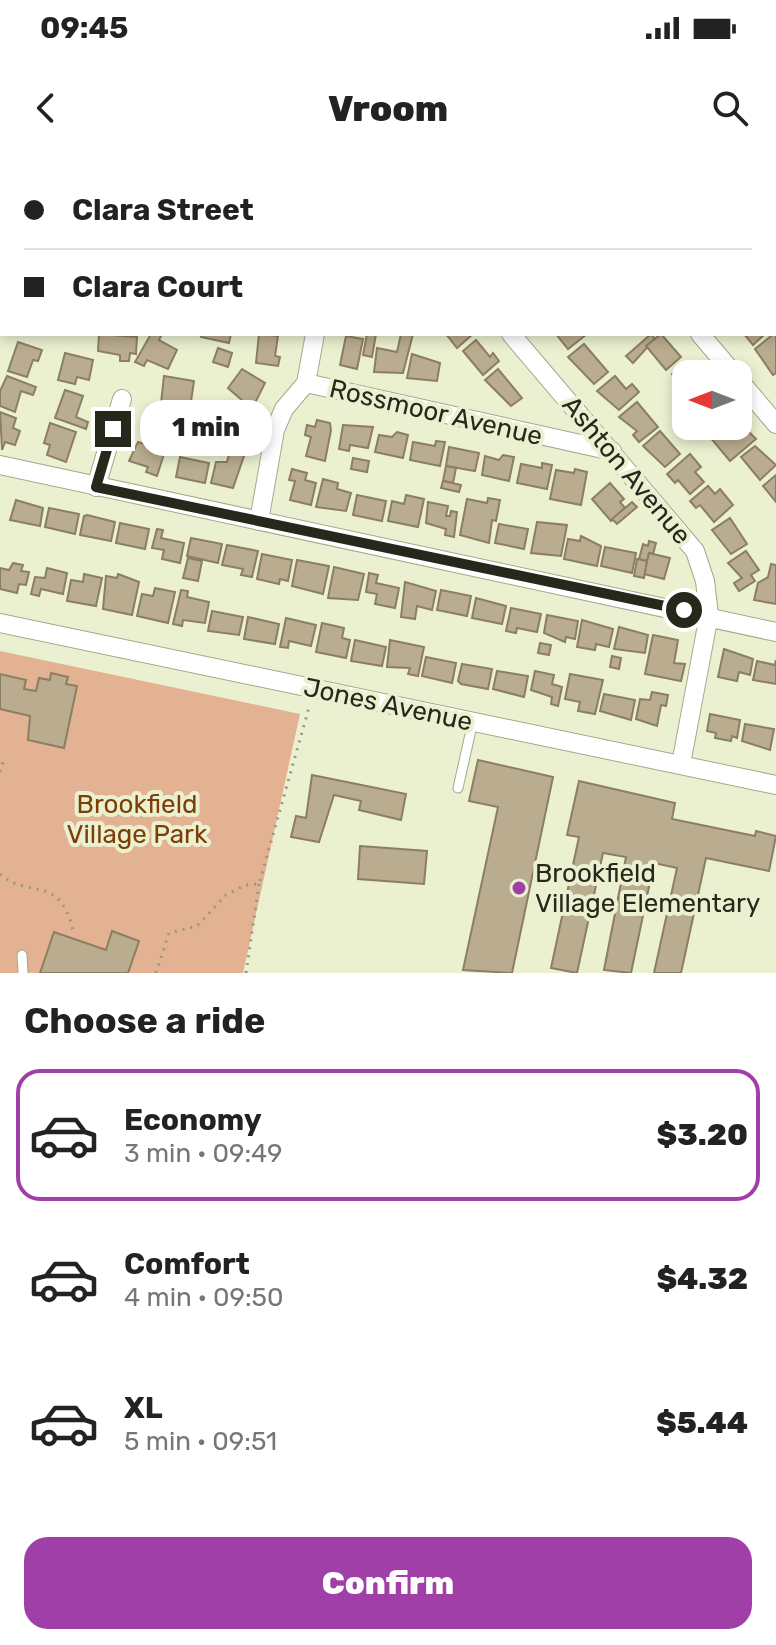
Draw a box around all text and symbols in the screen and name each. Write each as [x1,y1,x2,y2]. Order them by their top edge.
text: 09:45 [40,10,128,46]
icon: back [24,86,68,130]
icon: search [708,86,752,130]
text: Vroom [328,87,448,130]
text: Clara Street [72,192,254,228]
text: Clara Court [72,269,243,305]
north arrow [672,360,752,440]
map controls [672,360,752,440]
street label: Rossmoor Avenue [327,373,545,452]
street label: Ashton Avenue [556,390,698,551]
callout: 1 min [141,401,273,457]
route end [95,411,131,447]
text: 1 min [172,412,240,443]
route start [666,592,702,628]
street label: Jones Avenue [301,671,475,738]
park label: Brookfield Village Park [67,789,208,850]
place label: Brookfield Village Elementary [535,858,760,919]
marker: Brookfield Village Elementary [510,879,528,897]
text: Choose a ride [24,999,265,1042]
icon: car [28,1099,100,1171]
text: Economy [124,1102,262,1138]
text: $3.20 [657,1117,748,1153]
text: 3 min · 09:49 [124,1138,282,1169]
icon: car [28,1243,100,1315]
text: Comfort [124,1246,250,1282]
text: $4.32 [656,1261,748,1297]
text: 4 min · 09:50 [124,1282,284,1313]
icon: car [28,1387,100,1459]
text: XL [124,1390,163,1426]
text: $5.44 [656,1405,748,1441]
text: 5 min · 09:51 [124,1426,277,1457]
button: Confirm [24,1537,752,1629]

